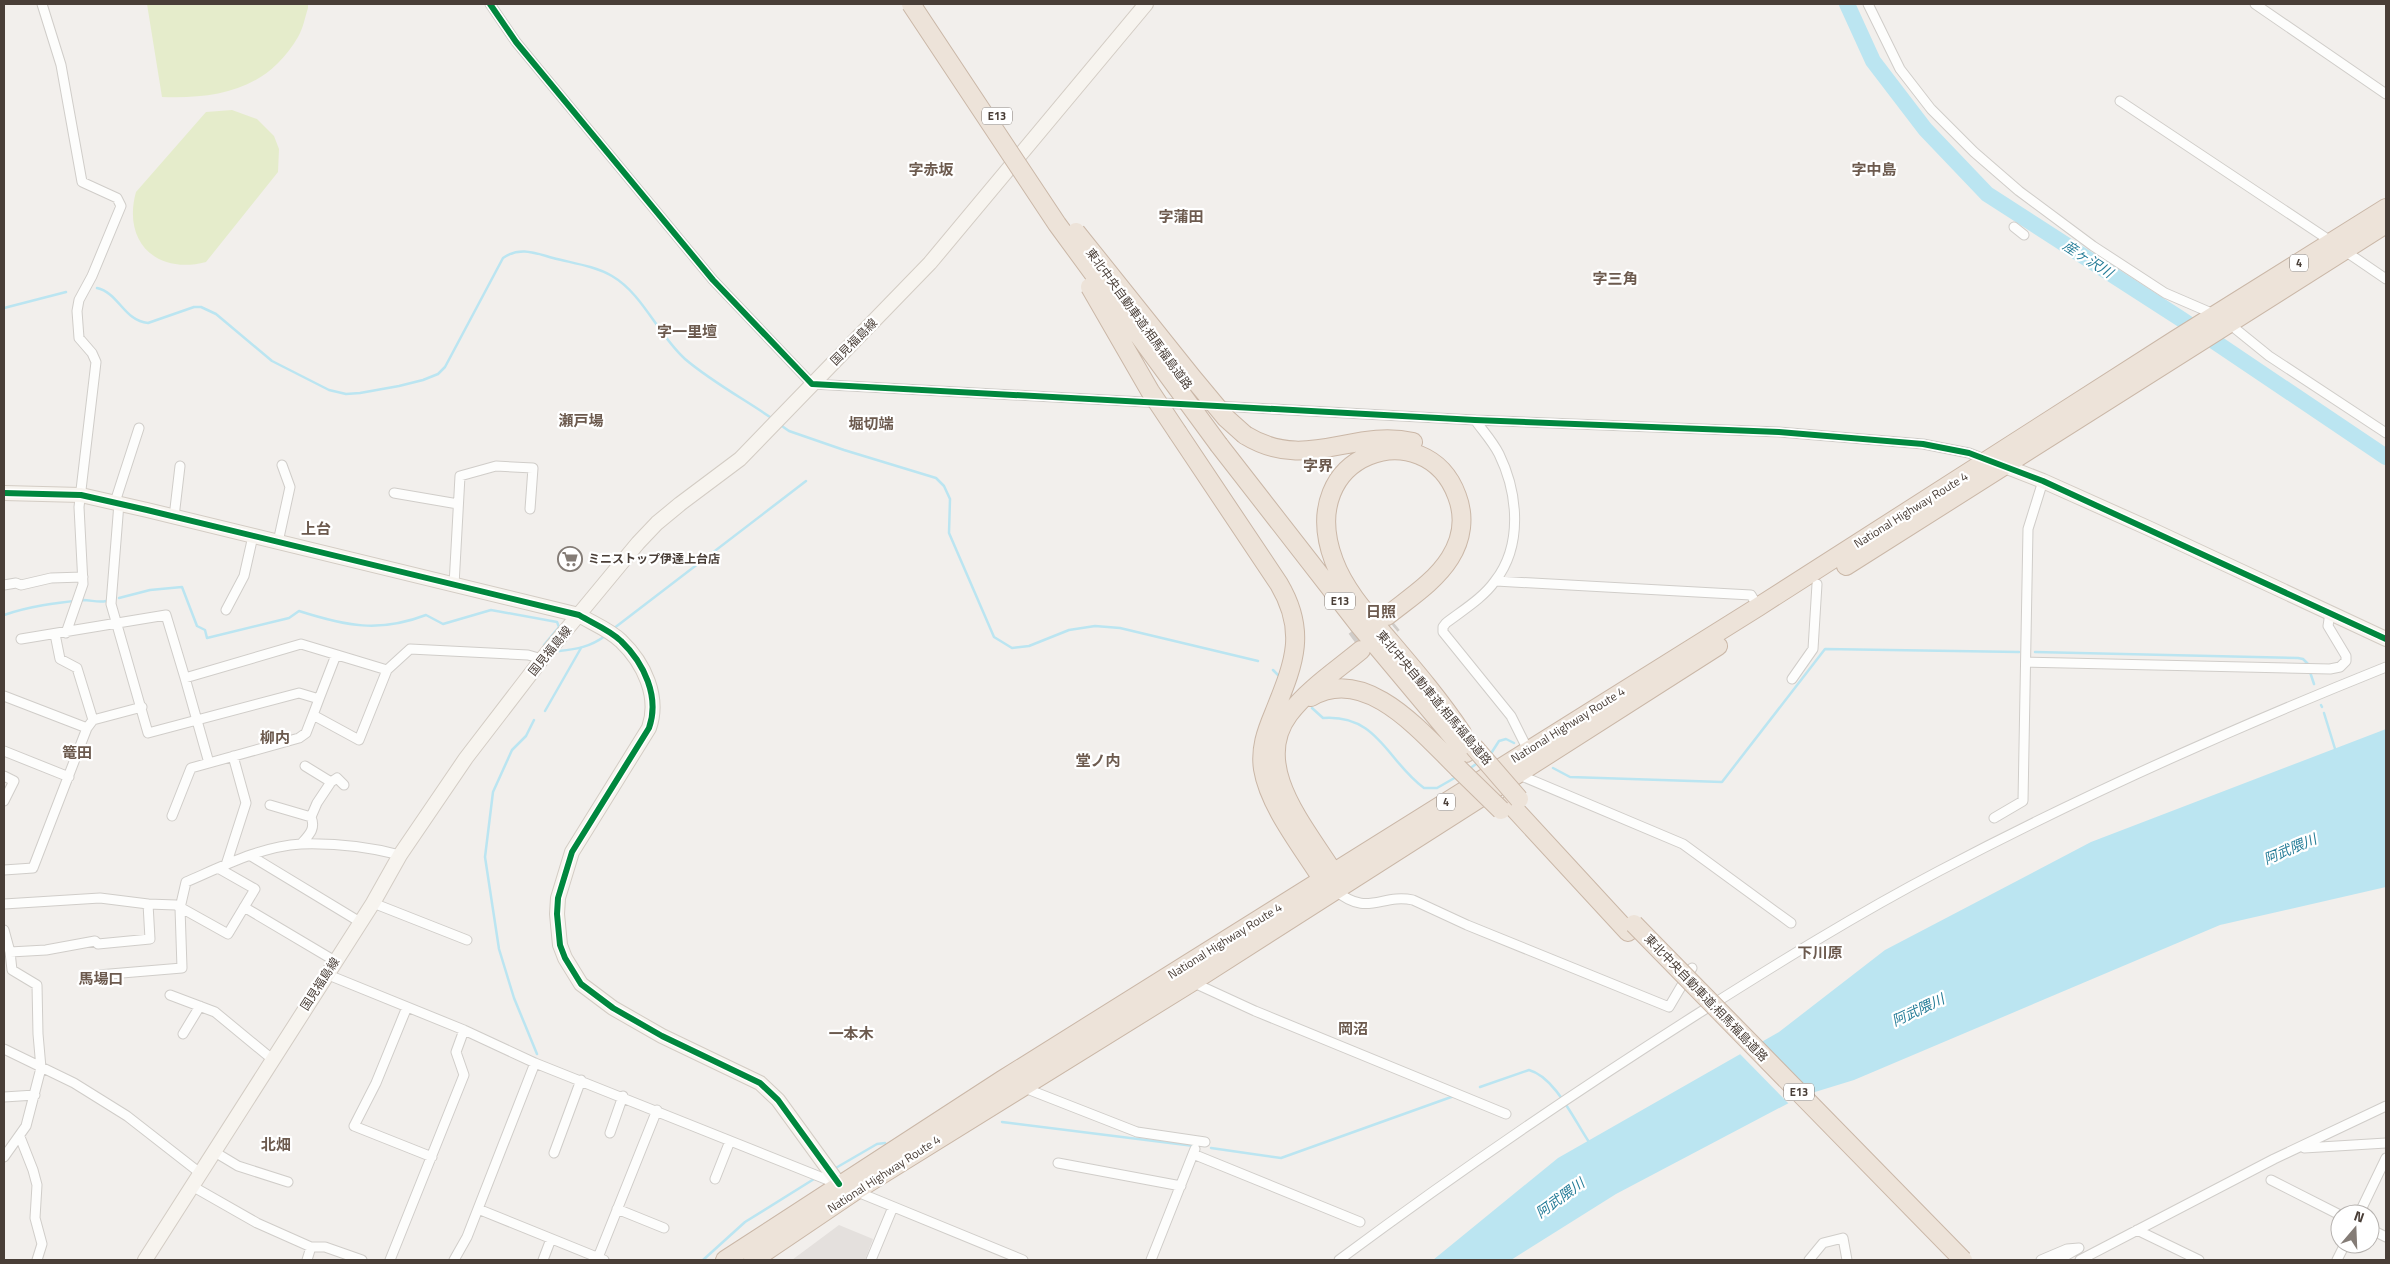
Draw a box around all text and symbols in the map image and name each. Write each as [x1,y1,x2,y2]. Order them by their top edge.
road number: E13 [982,108,1012,124]
district label: 字赤坂 [908,158,954,181]
district label: 字中島 [1851,158,1897,181]
district label: 字蒲田 [1158,205,1204,228]
water label: 産ヶ沢川 [2059,235,2119,284]
street label: 東北中央自動車道;相馬福島道路 [1081,244,1197,393]
road number: 4 [2290,254,2308,272]
district label: 字三角 [1592,267,1638,290]
street label: 国見福島線 [826,314,882,370]
district label: 字一里壇 [657,320,717,343]
district label: 瀬戸場 [558,409,604,432]
district label: 堀切端 [848,412,894,435]
district label: 字界 [1303,454,1333,477]
street label: National Highway Route 4 [1850,467,1972,552]
district label: 上台 [301,517,331,540]
supermarket icon: ミニストップ伊達上台店 [557,546,583,572]
place label: ミニストップ伊達上台店 [588,549,720,568]
road number: E13 [1325,592,1355,610]
district label: 日照 [1366,600,1396,623]
street label: 国見福島線 [523,621,576,680]
street label: 東北中央自動車道;相馬福島道路 [1372,626,1497,769]
street label: National Highway Route 4 [1507,682,1629,767]
district label: 柳内 [260,726,290,749]
district label: 篭田 [62,741,92,764]
district label: 堂ノ内 [1075,749,1121,772]
road number: 4 [1437,794,1455,810]
water label: 阿武隈川 [2260,827,2322,869]
street label: National Highway Route 4 [1164,898,1286,983]
street label: 東北中央自動車道;相馬福島道路 [1640,930,1773,1066]
district label: 下川原 [1797,941,1843,964]
street label: 国見福島線 [295,953,344,1014]
district label: 馬場口 [78,967,124,990]
water label: 阿武隈川 [1888,987,1949,1031]
district label: 岡沼 [1338,1017,1368,1040]
district label: 一本木 [828,1022,874,1045]
road number: E13 [1784,1084,1814,1100]
street label: National Highway Route 4 [823,1130,944,1217]
district label: 北畑 [261,1133,291,1156]
water label: 阿武隈川 [1531,1171,1590,1223]
north arrow [2330,1204,2380,1254]
text: N [2351,1205,2367,1228]

